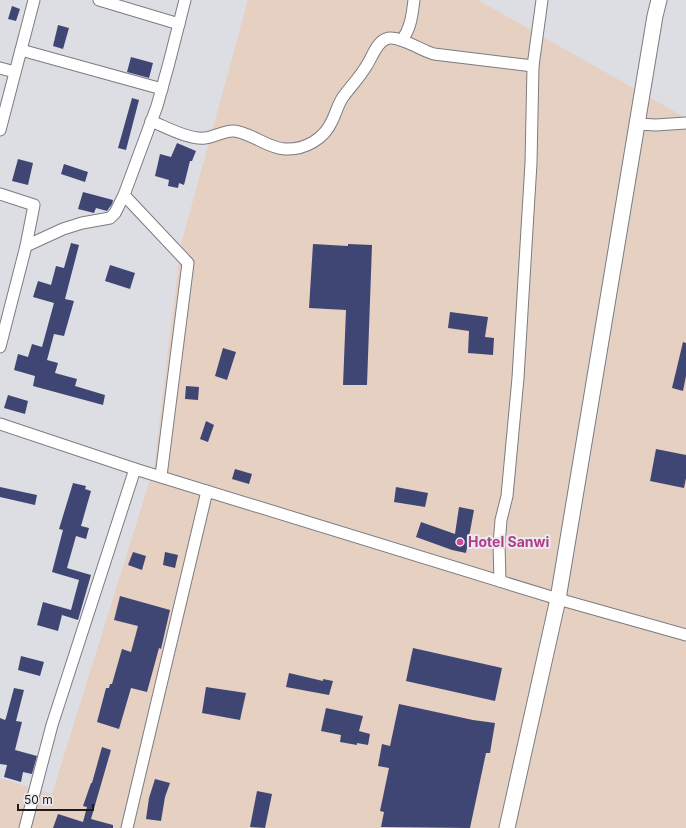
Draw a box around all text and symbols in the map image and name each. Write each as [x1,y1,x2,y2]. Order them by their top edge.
place label: Hotel Sanwi [468,533,549,550]
marker: Hotel Sanwi [455,537,465,547]
scale bar [18,786,93,812]
text: 50 m [24,792,53,807]

